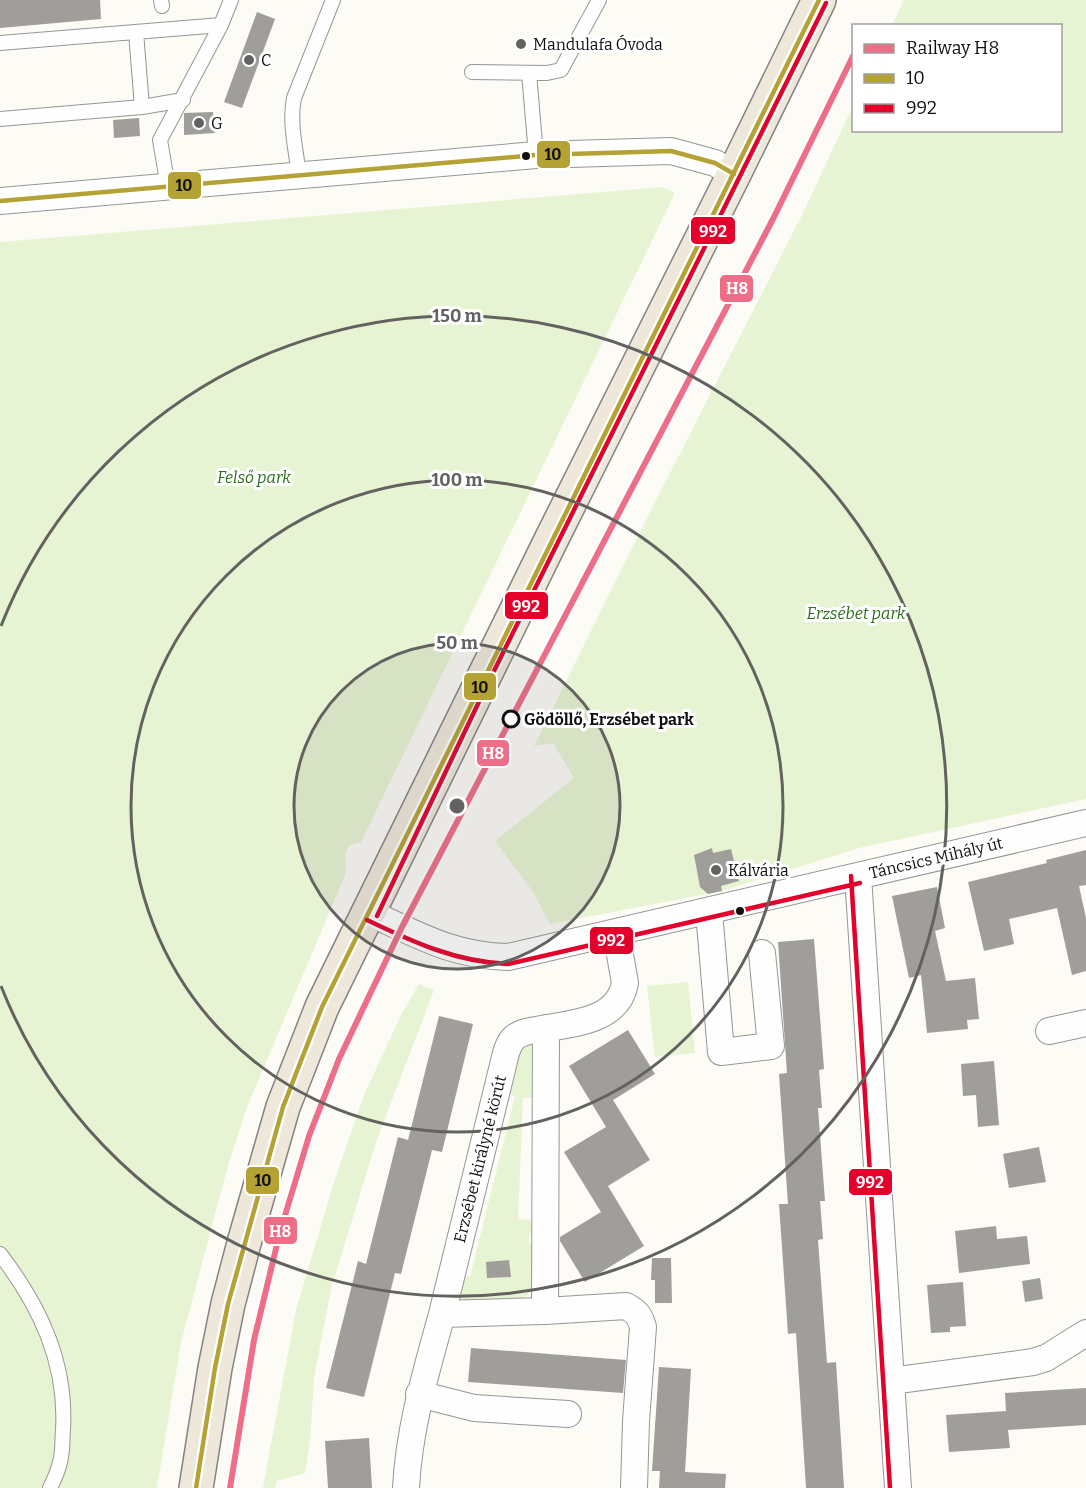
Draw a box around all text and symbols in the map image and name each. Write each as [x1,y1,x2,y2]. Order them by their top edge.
legend [852,24,1062,132]
place label: Mandulafa Óvoda [533,34,663,54]
marker: Mandulafa Óvoda [514,37,528,51]
text: Railway H8 [906,37,999,59]
place label: C [261,51,271,70]
marker: C [242,53,256,67]
text: 10 [906,67,925,89]
text: 992 [906,97,937,119]
place label: G [211,114,223,133]
marker: G [192,116,206,130]
line badge: 10 [536,140,571,169]
text: 10 [544,145,562,164]
unlabelled marker [520,150,532,162]
line badge: 10 [167,171,202,200]
text: 10 [175,176,193,195]
line badge: 992 [690,216,736,245]
text: 992 [699,222,727,241]
line badge: H8 [719,274,754,303]
text: H8 [726,279,748,298]
text: 150 m [432,305,482,327]
park label: Felső park [217,468,291,487]
text: 100 m [431,469,483,491]
line badge: 992 [504,591,549,620]
text: 992 [512,597,540,616]
park label: Erzsébet park [806,604,906,623]
text: 50 m [436,632,478,654]
line badge: 10 [463,672,497,701]
text: 10 [471,678,489,697]
marker: Gödöllő, Erzsébet park [502,710,520,728]
place label: Gödöllő, Erzsébet park [524,710,694,729]
line badge: H8 [476,739,510,767]
text: H8 [482,744,504,763]
centre of rings [447,796,467,816]
street label: Táncsics Mihály út [867,833,1005,883]
place label: Kálvária [728,861,789,880]
marker: Kálvária [709,863,723,877]
unlabelled marker [734,905,746,917]
line badge: 992 [589,926,634,955]
text: 992 [597,931,625,950]
street label: Erzsébet királyné körút [450,1073,510,1245]
line badge: 10 [245,1166,280,1195]
line badge: 992 [848,1168,893,1196]
text: 10 [254,1171,272,1190]
text: 992 [856,1173,884,1192]
line badge: H8 [263,1216,298,1245]
text: H8 [269,1222,291,1241]

